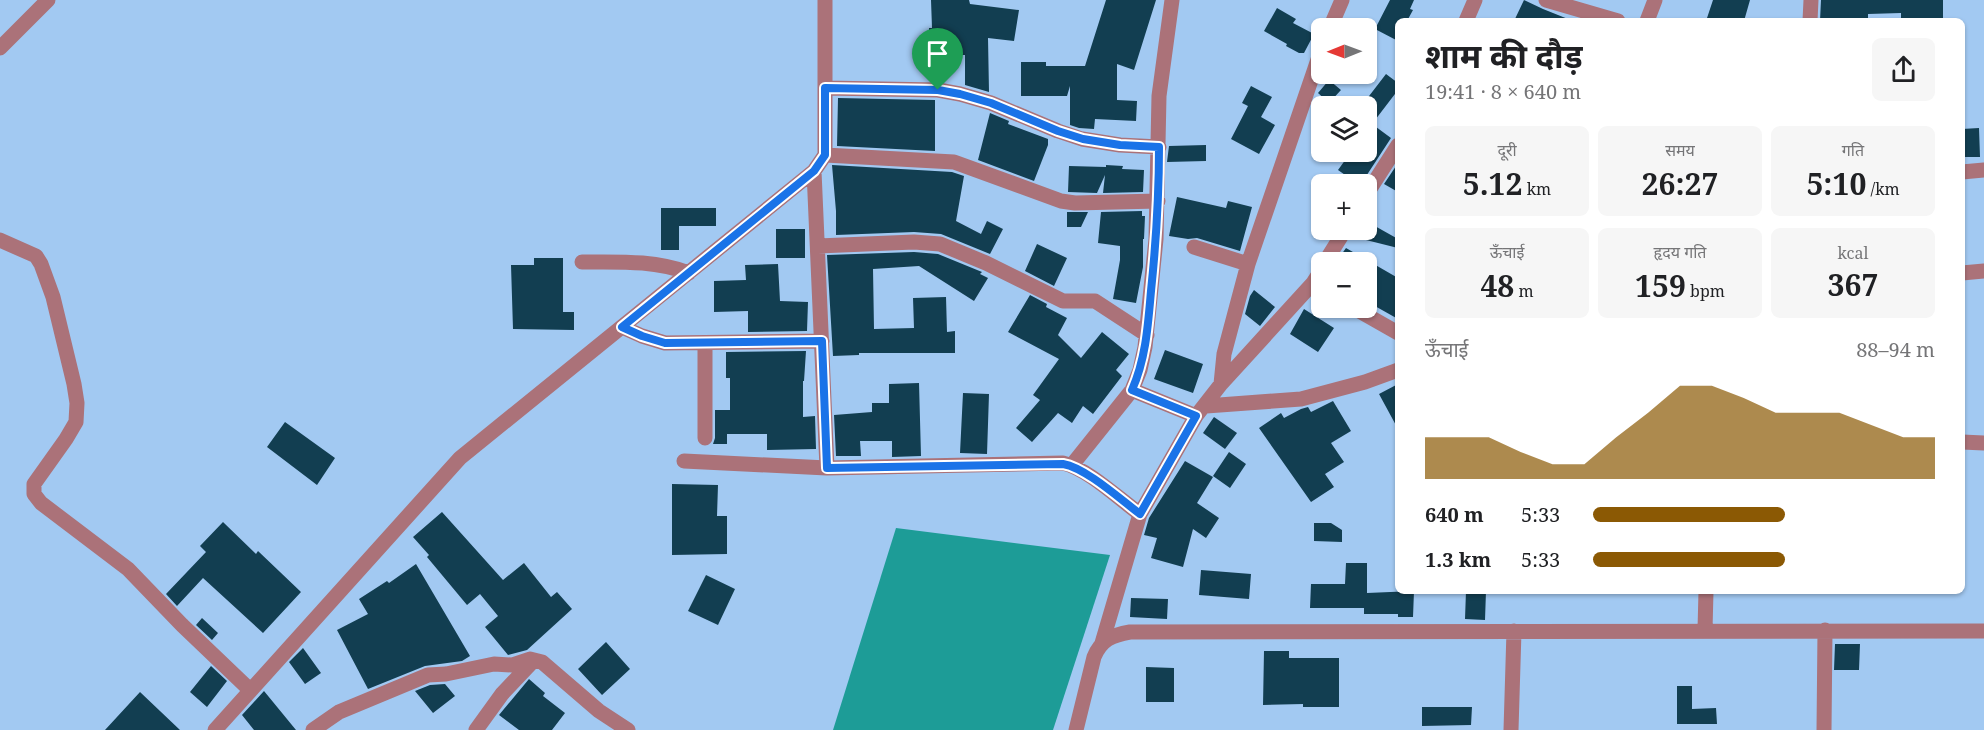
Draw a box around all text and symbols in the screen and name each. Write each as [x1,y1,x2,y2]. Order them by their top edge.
north arrow [1311,18,1377,84]
map controls [1311,18,1377,318]
pin [912,28,963,90]
text: शाम की दौड़ [1425,33,1583,78]
icon: arrive [921,37,954,70]
button: share [1872,38,1935,101]
text: 19:41 · 8 × 640 m [1425,78,1581,105]
button: layers [1311,96,1377,162]
text: दूरी [1497,139,1517,161]
text: समय [1665,139,1695,161]
text: गति [1842,139,1864,161]
text: 5.12 [1463,163,1523,204]
text: 26:27 [1642,163,1718,204]
text: 5:10 [1806,163,1866,204]
button: + [1311,174,1377,240]
text: km [1523,178,1551,200]
text: /km [1866,178,1900,200]
text: ऊँचाई [1490,241,1524,263]
text: हृदय गति [1653,241,1707,263]
text: kcal [1838,242,1868,264]
button: − [1311,252,1377,318]
text: 367 [1828,264,1878,305]
text: 48 [1480,265,1514,306]
text: 159 [1635,265,1686,306]
text: m [1514,280,1534,302]
text: bpm [1686,280,1725,302]
text: ऊँचाई [1425,336,1468,363]
text: 88–94 m [1856,336,1935,363]
text: 640 m [1425,501,1484,528]
text: 5:33 [1521,501,1560,528]
text: 1.3 km [1425,546,1491,573]
text: 5:33 [1521,546,1560,573]

